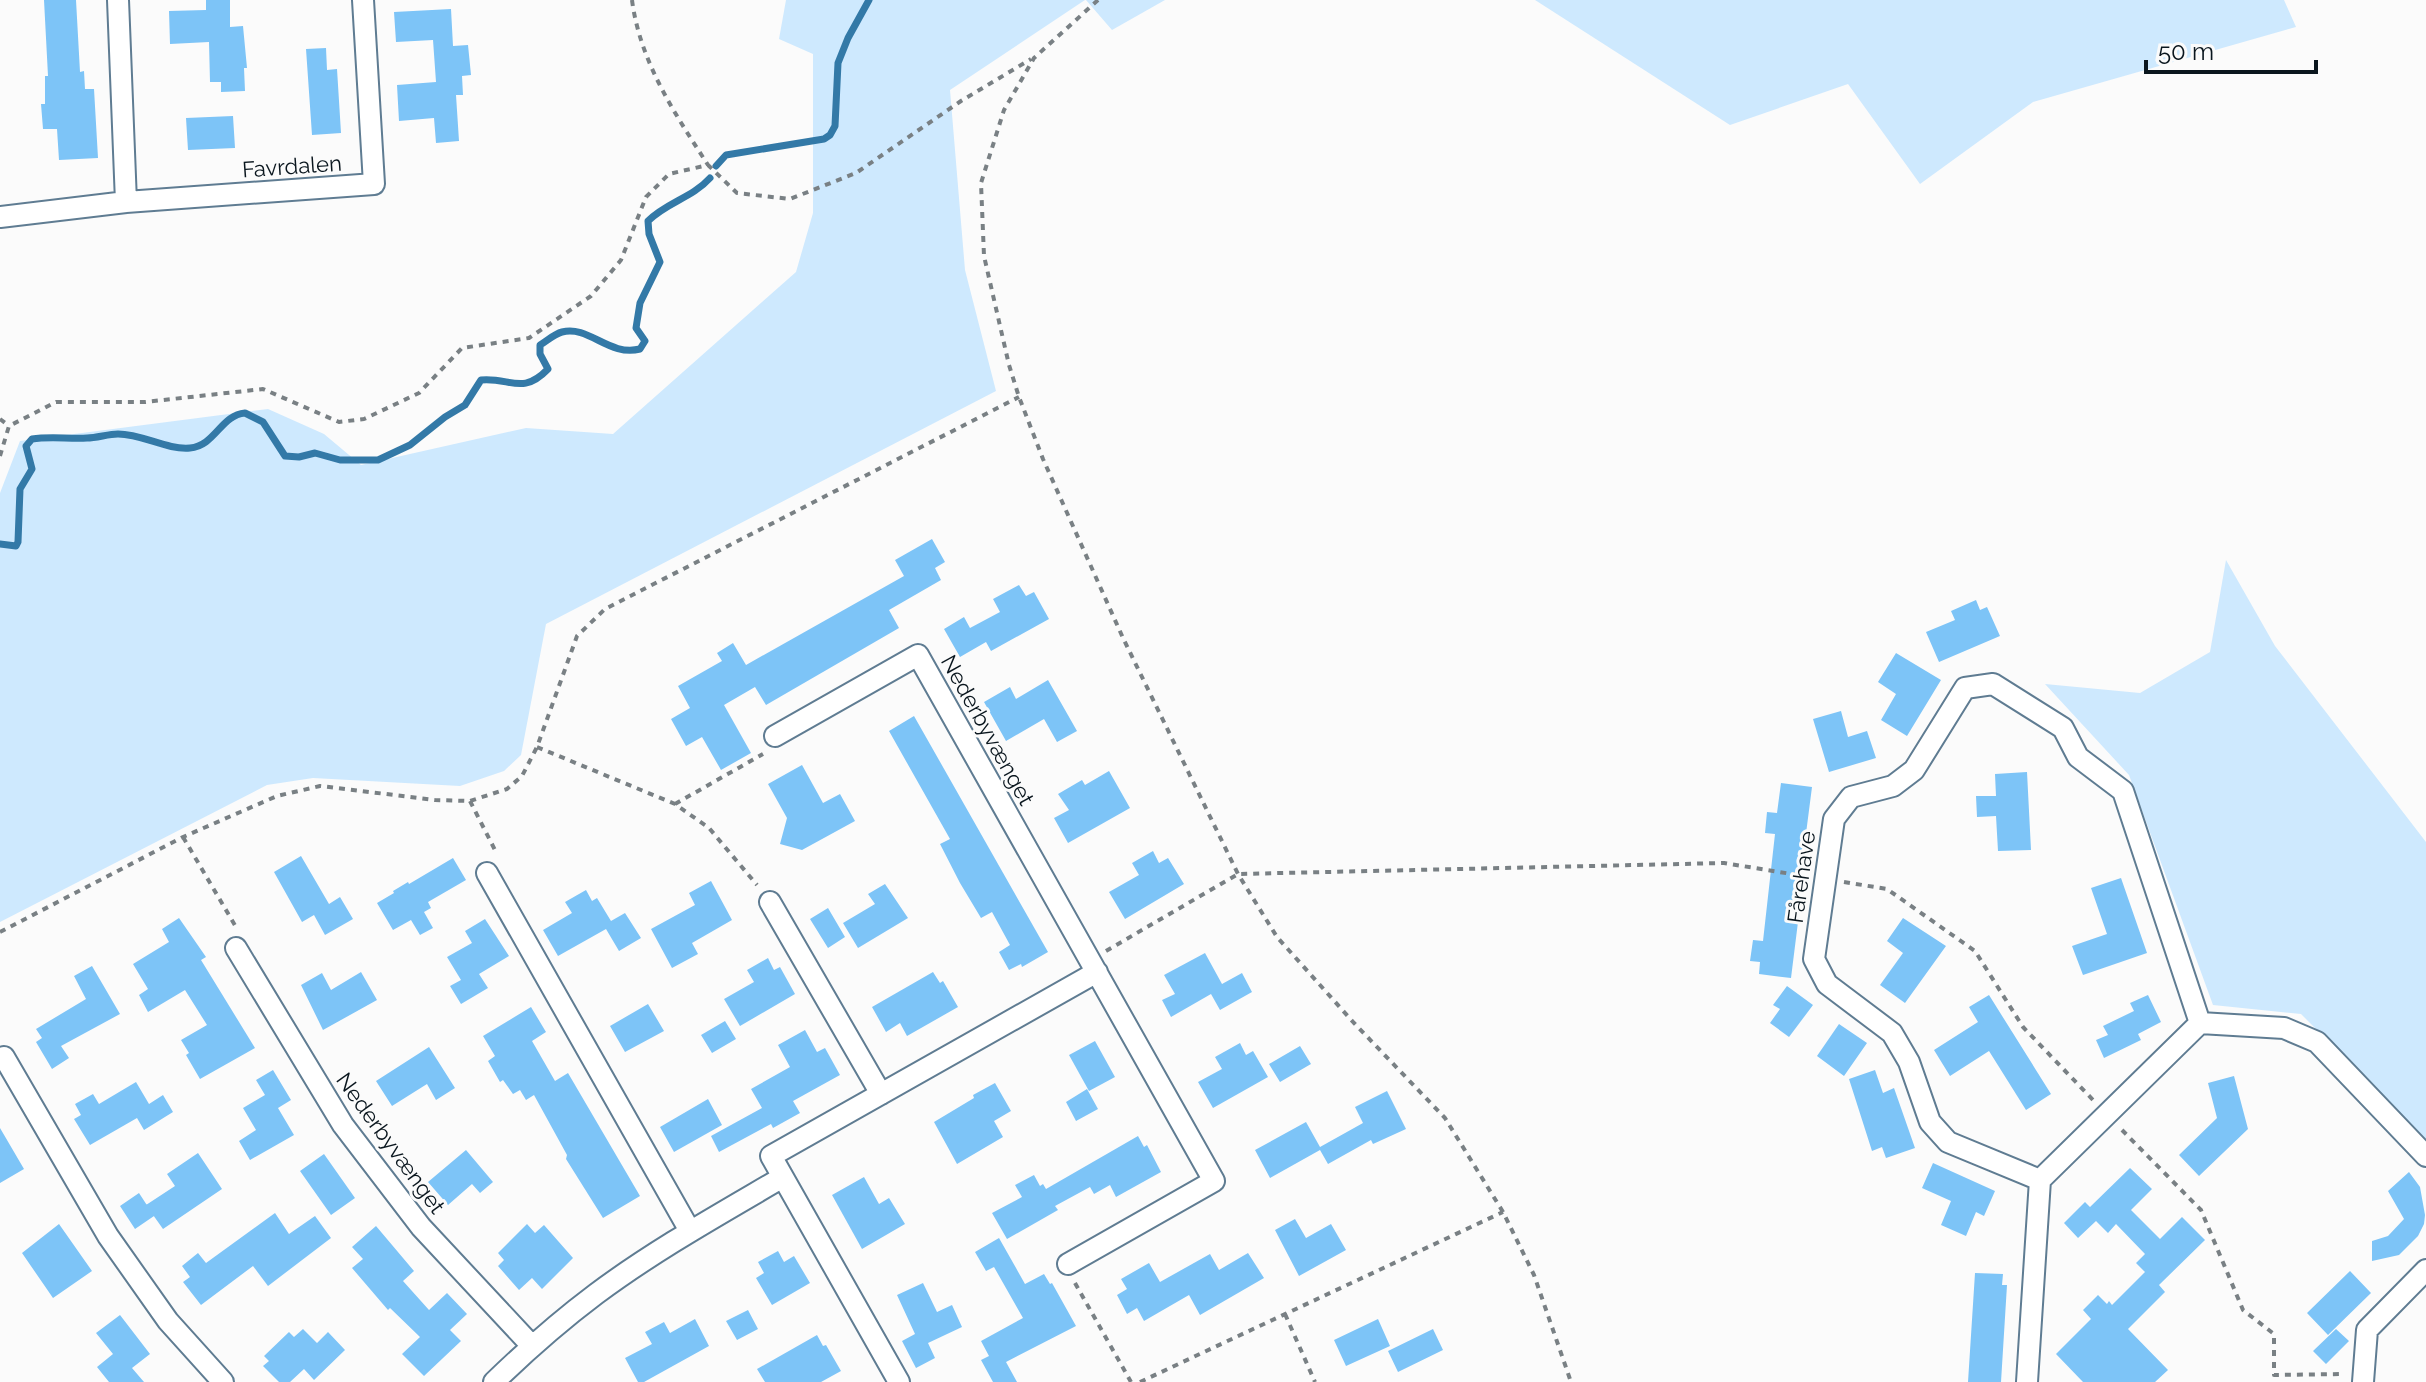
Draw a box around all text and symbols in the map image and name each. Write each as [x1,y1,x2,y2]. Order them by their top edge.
scale bar [2146,24,2316,74]
text: 50 m [2158,37,2214,66]
street label: Favrdalen [241,150,343,182]
street label: Nederbyvænget [936,650,1040,810]
street label: Fårehave [1782,829,1820,925]
street label: Nederbyvænget [331,1068,451,1219]

